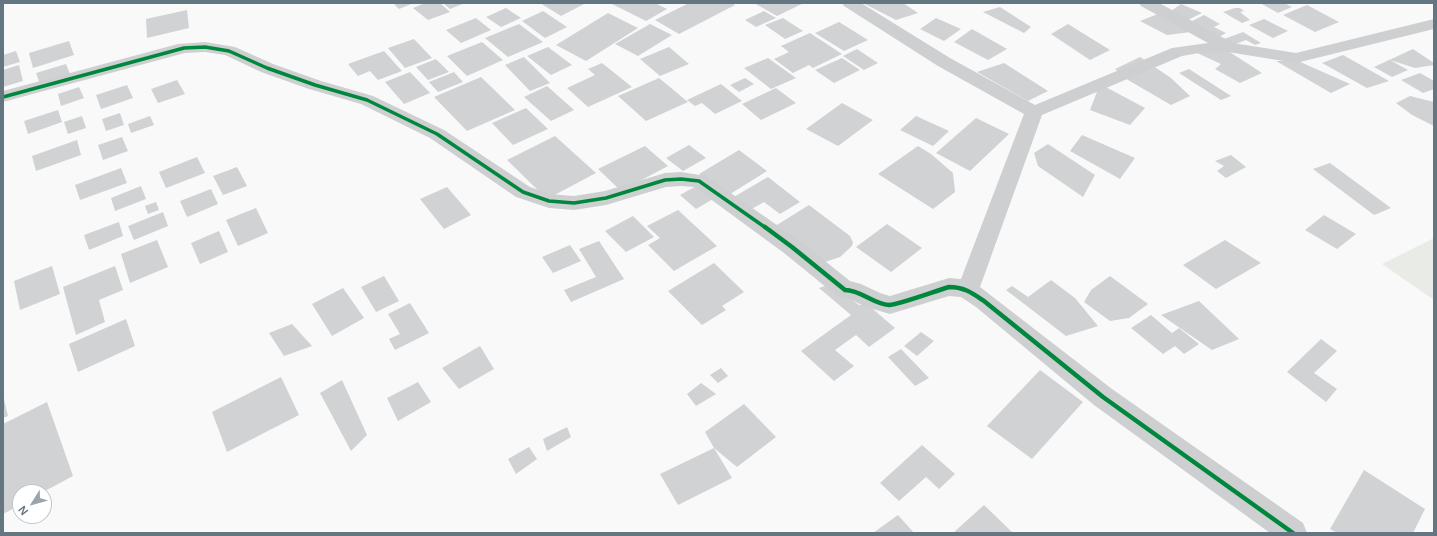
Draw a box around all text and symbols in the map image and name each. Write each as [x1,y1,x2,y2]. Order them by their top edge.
north arrow [12,484,52,524]
text: N [14,503,31,519]

